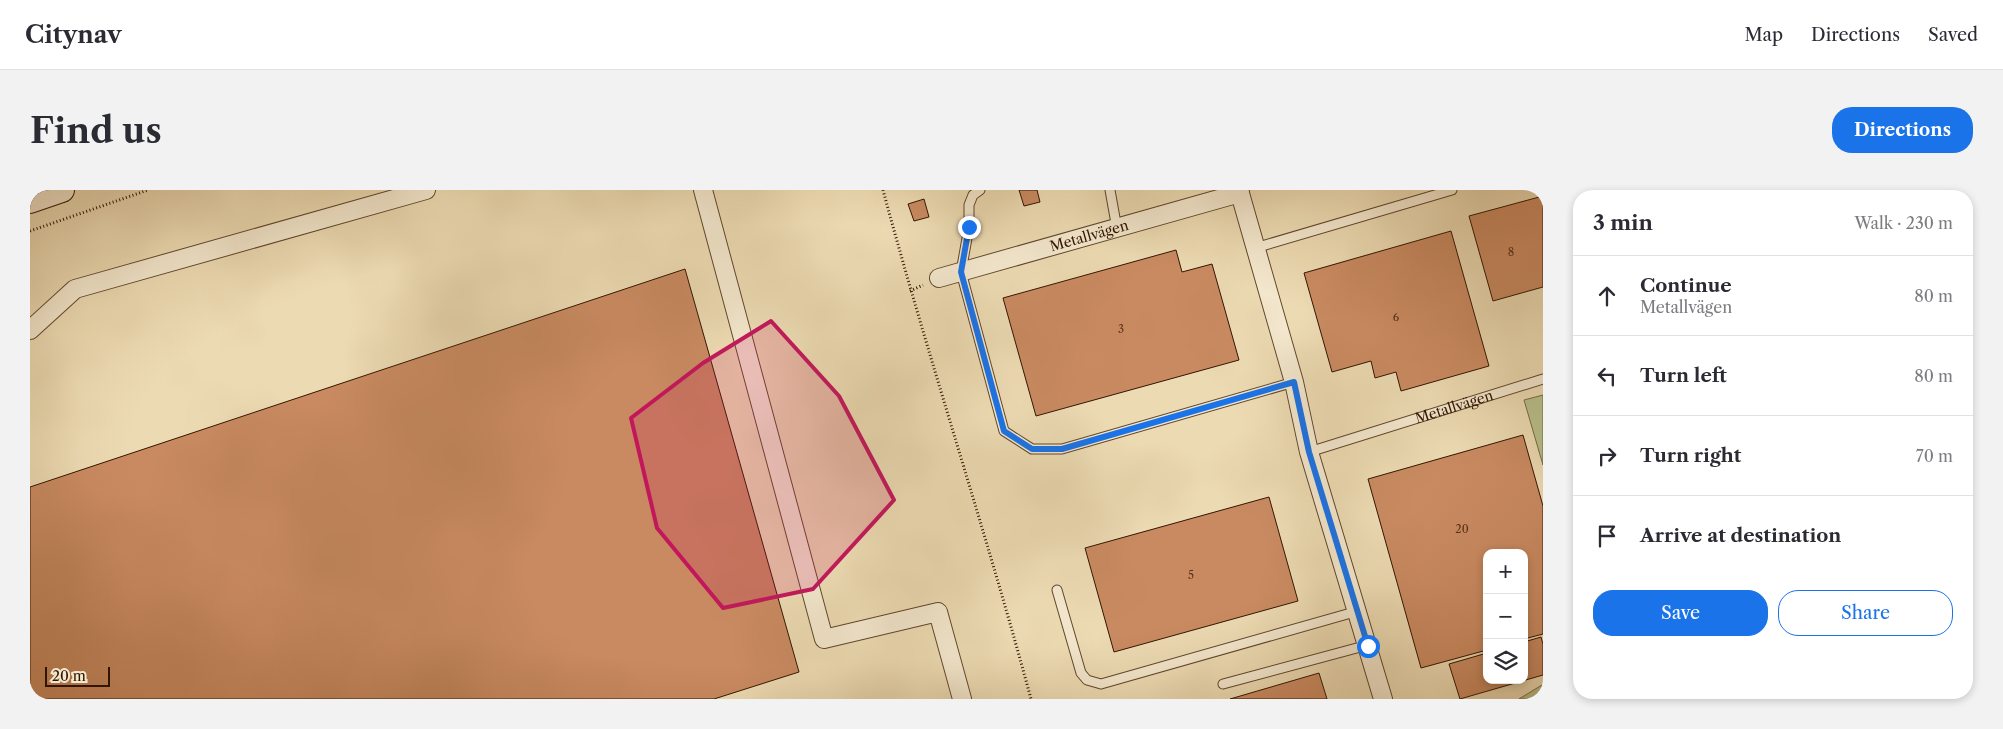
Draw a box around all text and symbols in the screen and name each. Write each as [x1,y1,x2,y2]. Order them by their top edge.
text: Citynav [25,20,122,49]
text: Map [1744,24,1783,46]
text: Directions [1811,24,1900,46]
text: Saved [1928,24,1978,46]
button: Directions [1832,107,1973,153]
text: Find us [30,109,162,152]
text: 3 min [1593,210,1653,235]
text: Walk · 230 m [1854,213,1953,233]
route end [958,216,981,239]
street label: Metallvägen [1048,216,1131,255]
house number: 8 [1508,245,1514,259]
text: Continue [1640,274,1732,297]
icon: ahead [1593,282,1621,310]
text: 80 m [1914,286,1953,306]
text: Metallvägen [1640,297,1732,317]
house number: 6 [1393,310,1400,324]
house number: 3 [1118,322,1124,336]
icon: left [1593,362,1621,390]
text: Turn left [1640,364,1727,387]
text: 80 m [1914,366,1953,386]
street label: Metallvägen [1413,386,1496,427]
icon: right [1593,442,1621,470]
text: Turn right [1640,444,1741,467]
text: 70 m [1916,446,1953,466]
house number: 20 [1455,522,1469,536]
icon: arrive [1593,522,1621,550]
text: Arrive at destination [1640,524,1841,547]
map controls [1483,549,1528,684]
button: + [1483,549,1528,594]
house number: 5 [1188,568,1194,582]
button: Save [1593,590,1768,636]
button: Share [1778,590,1953,636]
button: − [1483,594,1528,639]
route start [1357,635,1380,658]
button: layers [1483,639,1528,684]
scale bar [45,664,110,687]
text: 20 m [52,667,86,685]

